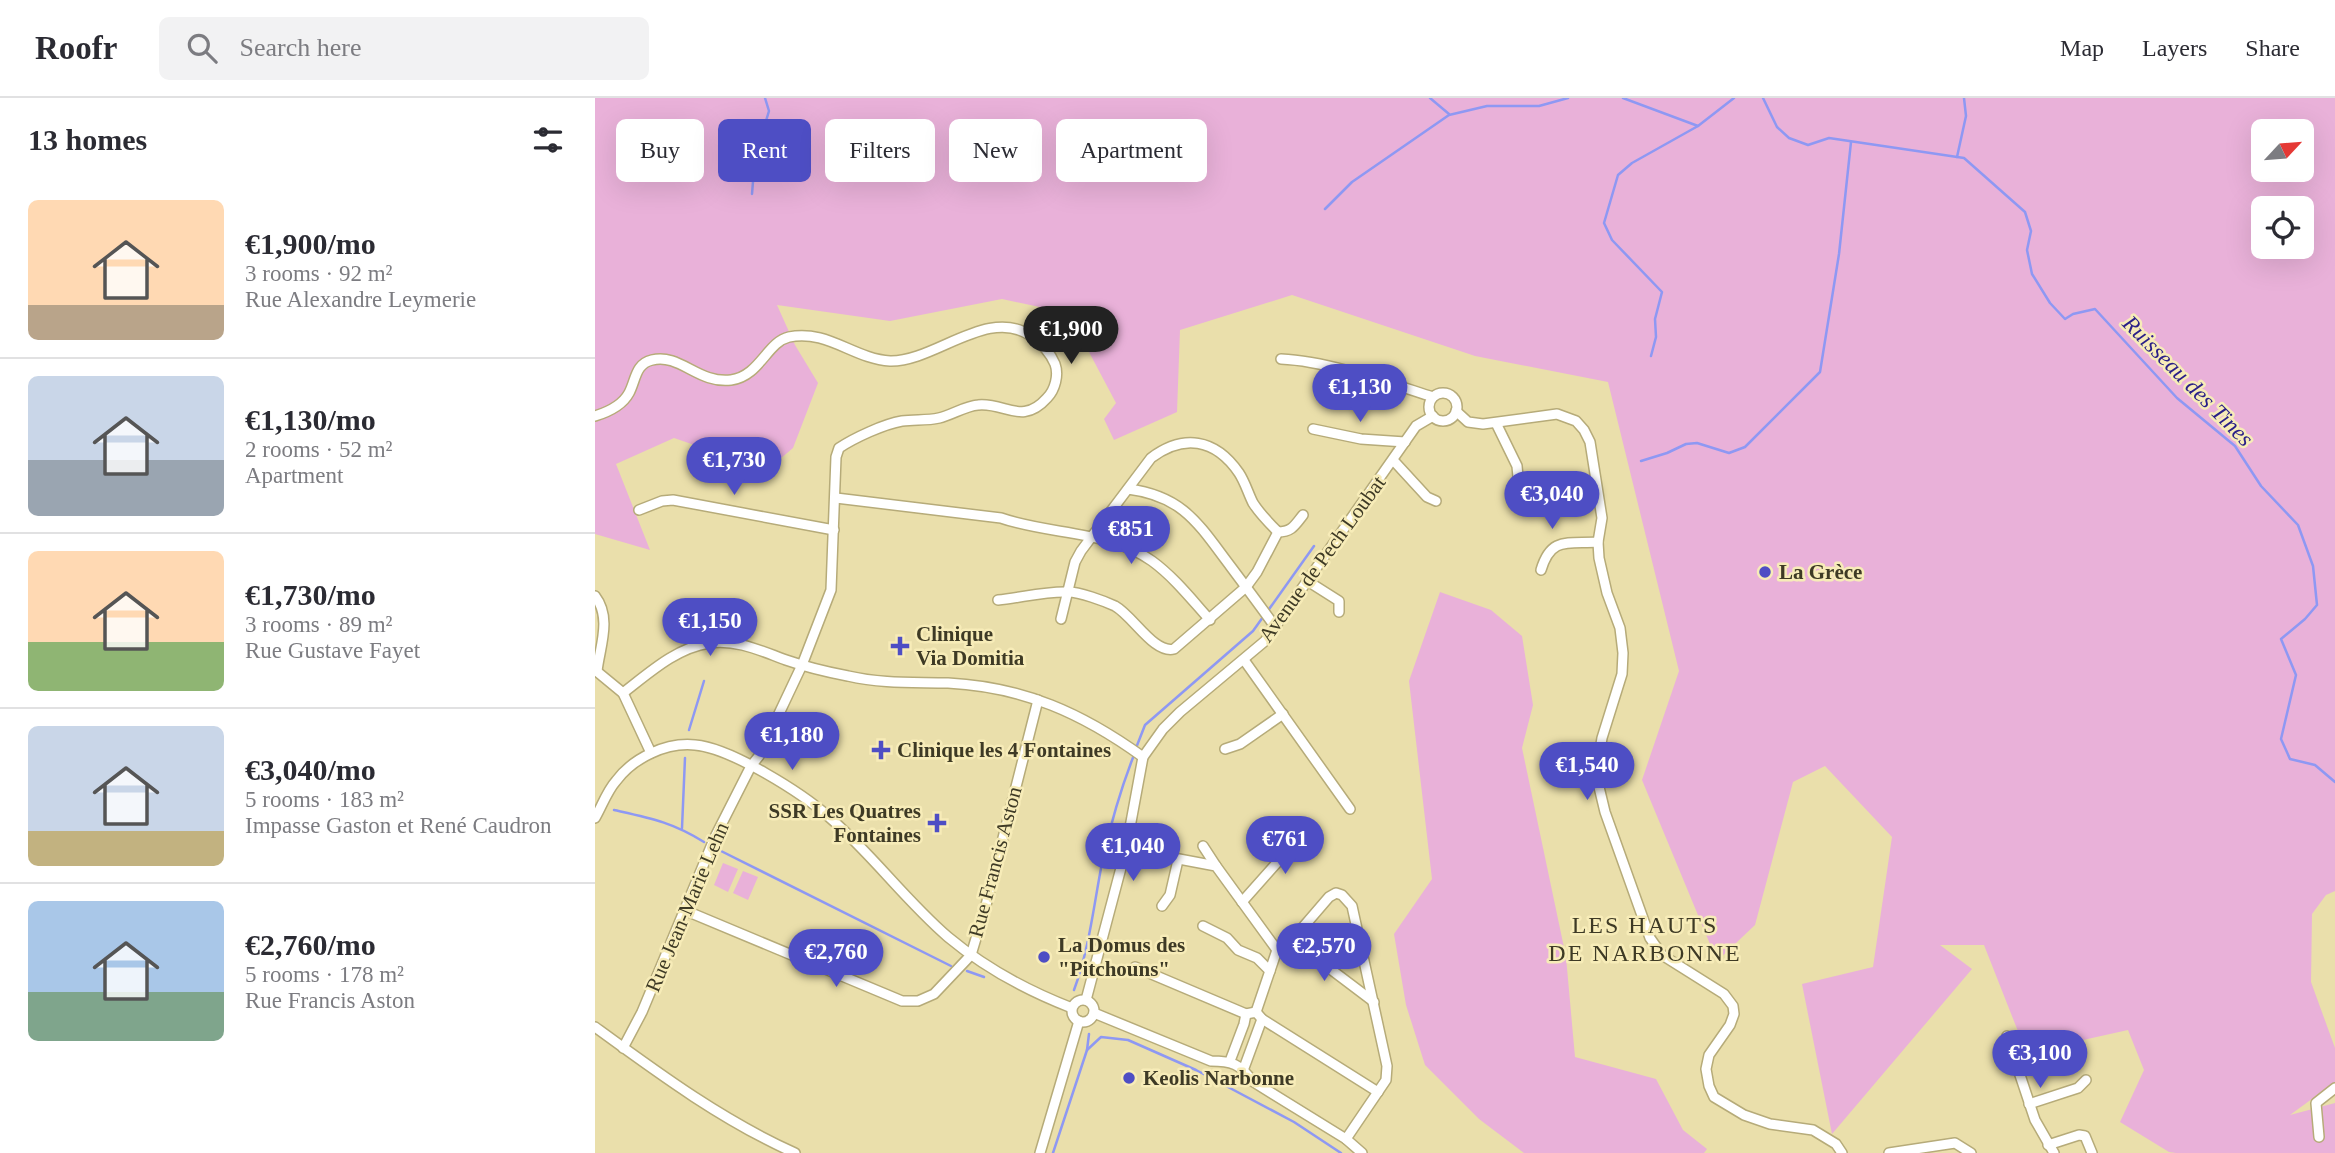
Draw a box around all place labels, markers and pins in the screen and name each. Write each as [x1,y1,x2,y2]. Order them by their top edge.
pin: €1,900 [1014,306,1128,366]
pin: €1,130 [1303,364,1417,424]
pin: €1,730 [677,438,791,497]
pin: €3,040 [1495,472,1609,531]
pin: €851 [1090,506,1172,566]
place label: La Grèce [1779,560,1862,584]
marker: La Grèce [1757,564,1773,580]
pin: €1,150 [653,598,767,658]
place label: Clinique Via Domitia [916,622,1025,670]
marker: Clinique Via Domitia [890,636,910,656]
pin: €1,180 [735,712,849,772]
place label: Clinique les 4 Fontaines [897,738,1111,762]
marker: Clinique les 4 Fontaines [871,740,891,760]
pin: €1,540 [1530,742,1644,802]
place label: SSR Les Quatres Fontaines [769,799,921,847]
marker: SSR Les Quatres Fontaines [927,813,947,833]
pin: €761 [1244,816,1326,876]
pin: €1,040 [1076,824,1190,883]
pin: €2,570 [1267,924,1381,983]
pin: €2,760 [779,930,893,989]
place label: La Domus des "Pitchouns" [1058,933,1185,981]
marker: La Domus des "Pitchouns" [1036,949,1052,965]
pin: €3,100 [1983,1030,2097,1090]
place label: Keolis Narbonne [1143,1066,1294,1090]
marker: Keolis Narbonne [1121,1070,1137,1086]

